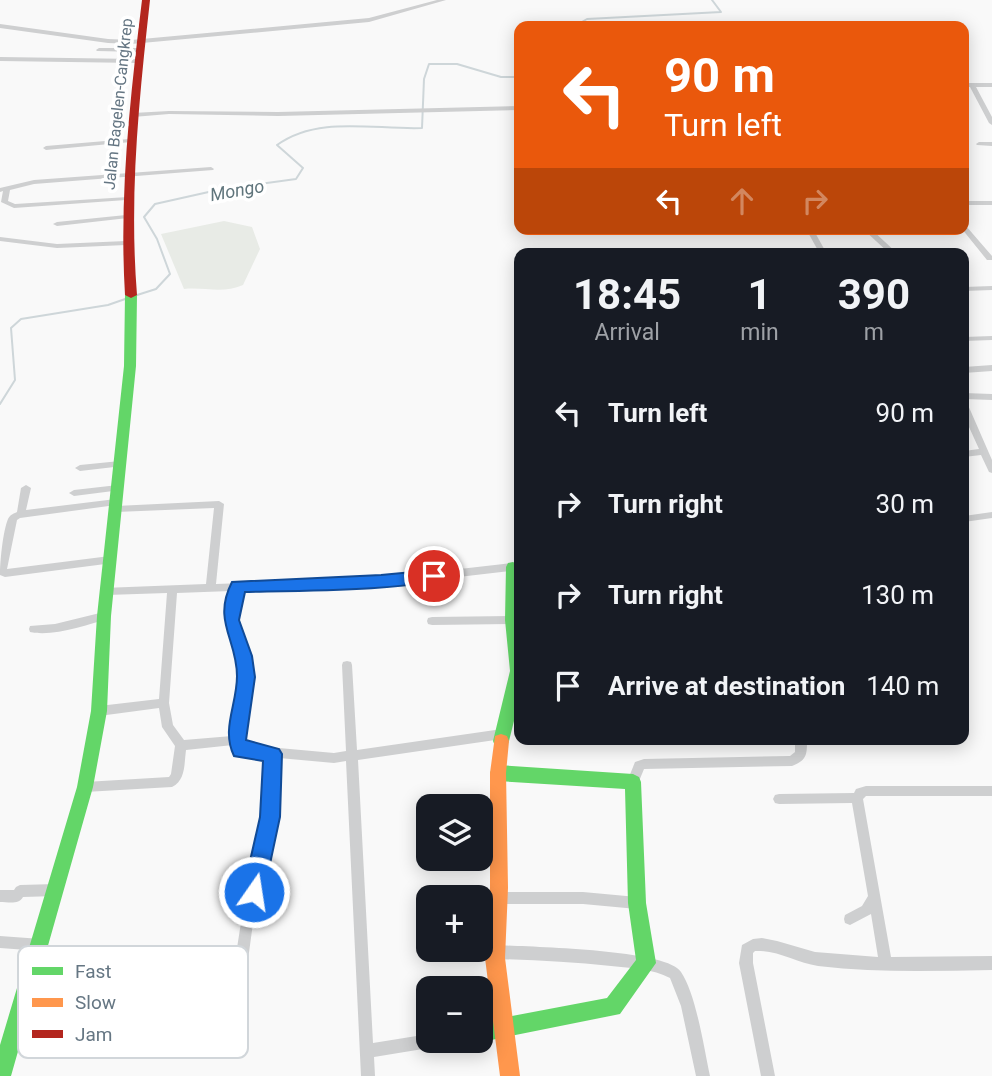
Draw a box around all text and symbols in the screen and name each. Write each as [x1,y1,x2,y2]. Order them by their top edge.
street label: Jalan Bagelen-Cangkrep [100,17,136,191]
text: 90 m [664,47,775,104]
icon: left [549,49,640,140]
text: Turn left [664,106,782,144]
water label: Mongo [208,175,266,205]
icon: left [650,182,688,220]
icon: ahead [723,182,761,220]
icon: right [796,182,834,220]
text: 18:45 [573,270,681,319]
text: 1 [747,270,772,319]
text: 390 [838,270,910,319]
text: Arrival [594,319,660,346]
text: min [740,319,779,346]
text: m [864,319,884,346]
icon: left [549,394,587,432]
text: Turn left [608,398,707,428]
text: 90 m [876,398,934,428]
icon: right [549,485,587,523]
text: Turn right [608,489,723,519]
text: 30 m [876,489,934,519]
pin [404,546,464,606]
icon: arrive [415,557,453,595]
icon: right [549,576,587,614]
text: Turn right [608,580,723,610]
text: 130 m [861,580,934,610]
icon: arrive [549,667,587,705]
text: Arrive at destination [608,671,845,701]
text: 140 m [866,671,939,701]
map controls [416,794,493,1053]
button: layers [416,794,493,871]
position arrow [217,855,291,929]
button: + [416,885,493,962]
legend [18,946,248,1058]
text: Fast [75,960,112,983]
button: − [416,976,493,1053]
text: Slow [75,991,116,1014]
text: Jam [75,1023,112,1046]

